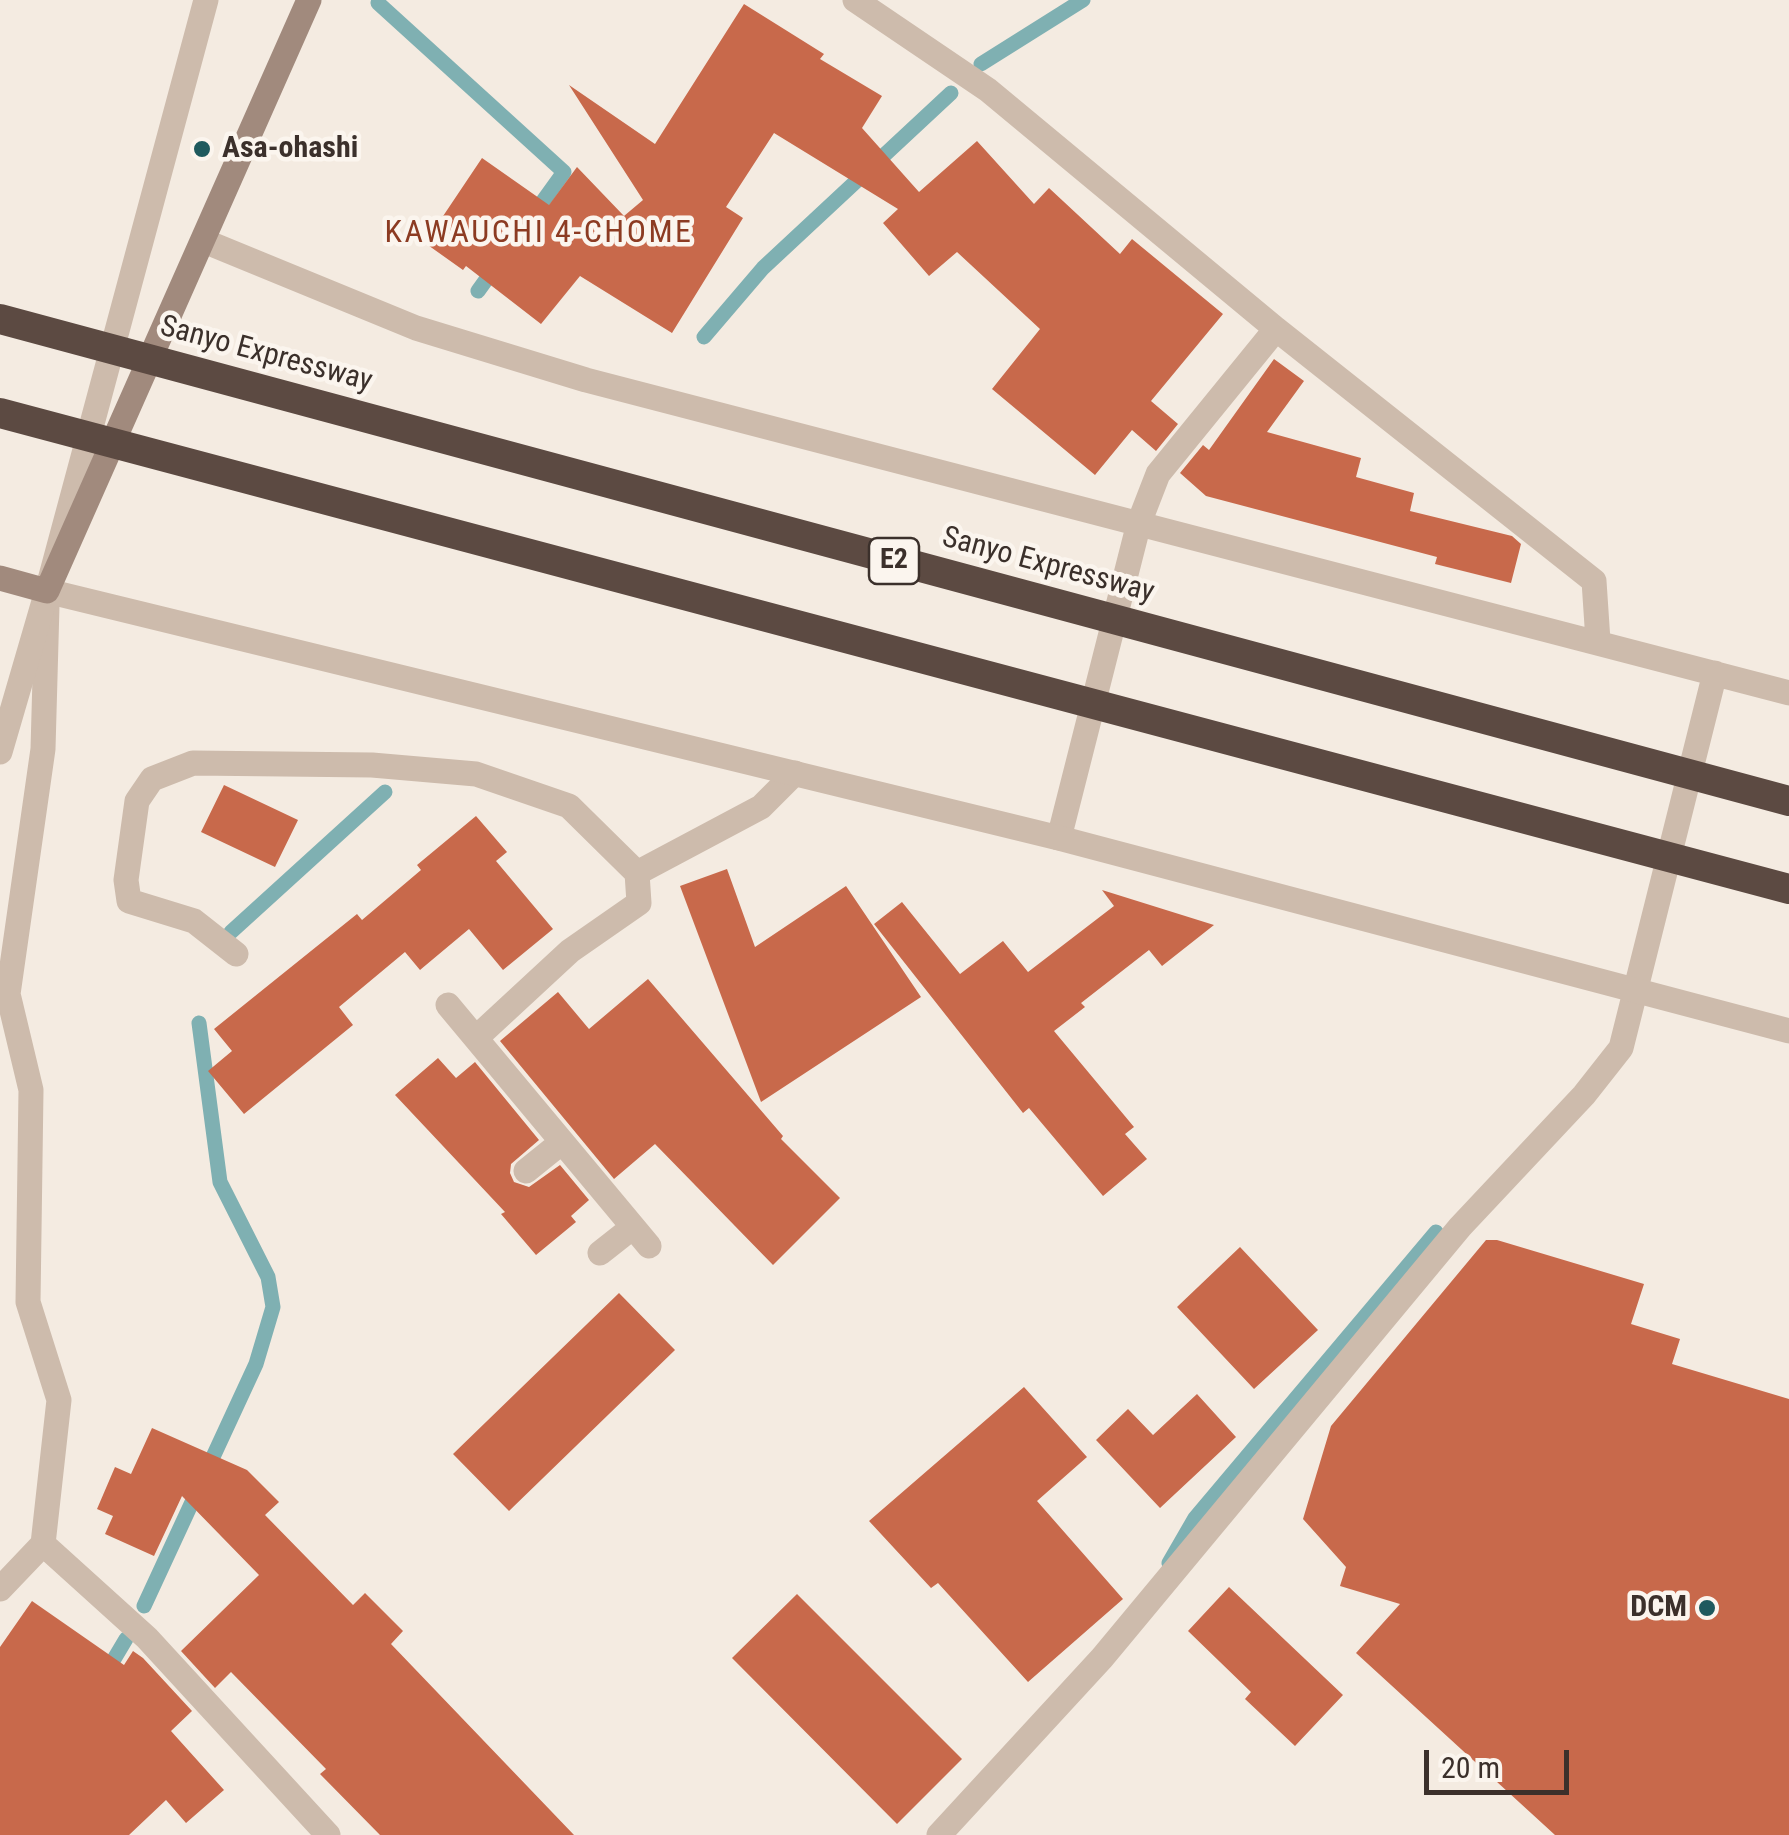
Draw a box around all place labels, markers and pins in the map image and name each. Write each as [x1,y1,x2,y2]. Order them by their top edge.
place label: Asa-ohashi [222,131,358,167]
marker: Asa-ohashi [191,138,213,160]
place label: DCM [1630,1590,1687,1626]
marker: DCM [1696,1597,1718,1619]

